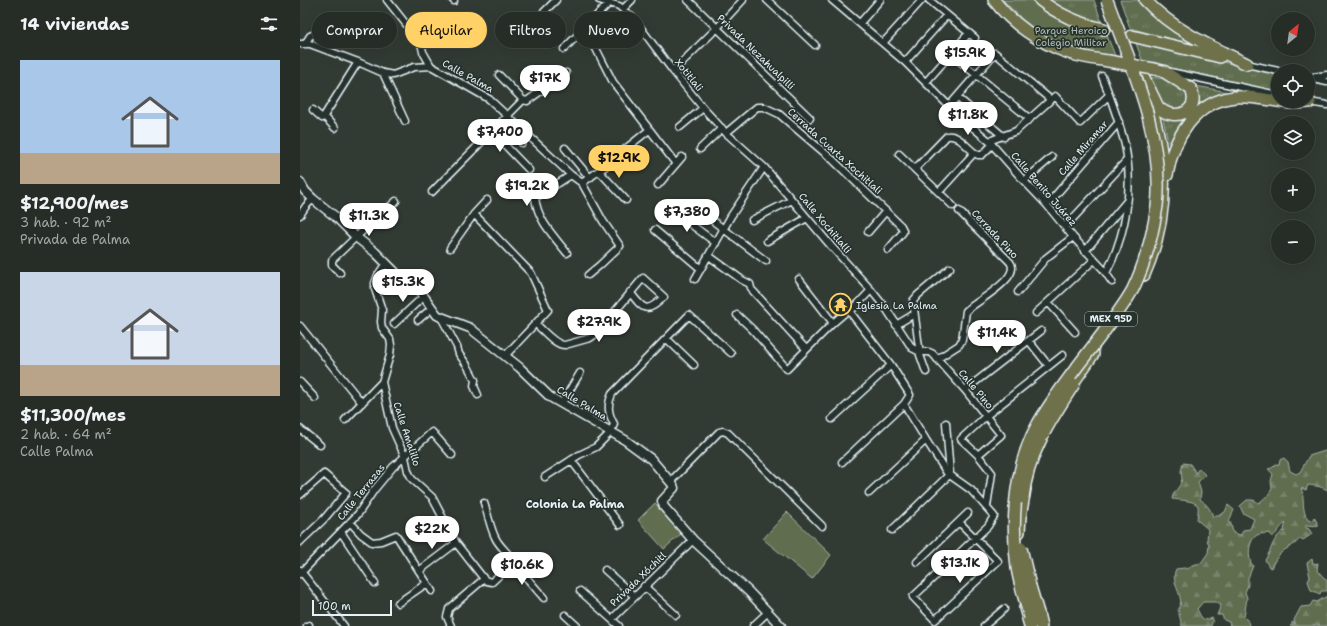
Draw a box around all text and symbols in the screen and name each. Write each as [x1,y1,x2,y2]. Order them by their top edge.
chip: Comprar [312,12,397,48]
chip: Alquilar [405,12,487,48]
chip: Filtros [495,12,566,48]
chip: Nuevo [574,12,644,48]
street label: Privada Nezahualpilli [714,12,798,93]
north arrow [1271,12,1315,56]
map controls [1271,12,1315,264]
text: 14 viviendas [20,13,130,35]
icon: filters [258,13,280,35]
park label: Parque Heroico Colegio Militar [1035,24,1107,49]
pin: $15.9K [932,40,998,74]
text: $15.9K [944,44,986,61]
street label: Xotitlali [672,56,706,94]
street label: Calle Palma [440,57,497,96]
button: locate [1271,64,1315,108]
pin: $17K [521,65,569,99]
text: $17K [529,69,561,86]
icon: home [114,86,186,158]
pin: $11.8K [935,102,1001,136]
street label: Cerrada Cuarta Xochitlali [785,105,885,197]
text: $11.8K [948,106,988,123]
button: layers [1271,116,1315,160]
street label: Calle Miramar [1055,117,1111,178]
pin: $7,400 [467,119,533,153]
text: $7,400 [477,123,523,140]
pin: $12.9K [586,145,652,179]
text: $12.9K [597,149,641,166]
street label: Calle Benito Juárez [1008,149,1080,229]
button: + [1271,168,1315,212]
pin: $19.2K [494,173,560,207]
text: $19.2K [505,177,549,194]
street label: Calle Xochitlalli [796,190,854,256]
text: $12,900/mes [20,192,129,214]
pin: $7,380 [654,199,720,233]
pin: $11.3K [336,203,402,237]
text: $7,380 [663,203,711,220]
text: $11.3K [349,207,389,224]
street label: Cerrada Pino [969,207,1021,261]
text: 3 hab. · 92 m² [20,214,112,231]
button: − [1271,220,1315,264]
text: Privada de Palma [20,231,130,248]
pin: $15.3K [370,269,436,303]
text: $15.3K [381,273,425,290]
temple icon: Iglesia La Palma [827,292,853,318]
icon: home [114,298,186,370]
place label: Iglesia La Palma [856,299,938,312]
pin: $27.9K [566,309,632,343]
road number: MEX 95D [1085,312,1137,326]
text: $27.9K [576,313,622,330]
pin: $11.4K [964,320,1030,354]
text: $11.4K [977,324,1017,341]
street label: Calle Pino [956,367,996,411]
street label: Calle Palma [554,383,610,424]
street label: Calle Amalillo [391,400,423,468]
text: $11,300/mes [20,404,126,426]
text: 2 hab. · 64 m² [20,426,112,443]
text: Calle Palma [20,443,93,460]
street label: Calle Terrazas [334,461,388,523]
district label: Colonia La Palma [526,497,625,512]
pin: $22K [408,516,456,550]
text: $22K [414,520,450,537]
street label: Privada Xóchitl [607,549,669,609]
pin: $13.1K [927,550,993,584]
pin: $10.6K [489,552,555,586]
text: $13.1K [940,554,980,571]
text: $10.6K [500,556,544,573]
scale bar [312,598,392,617]
text: 100 m [318,599,351,614]

